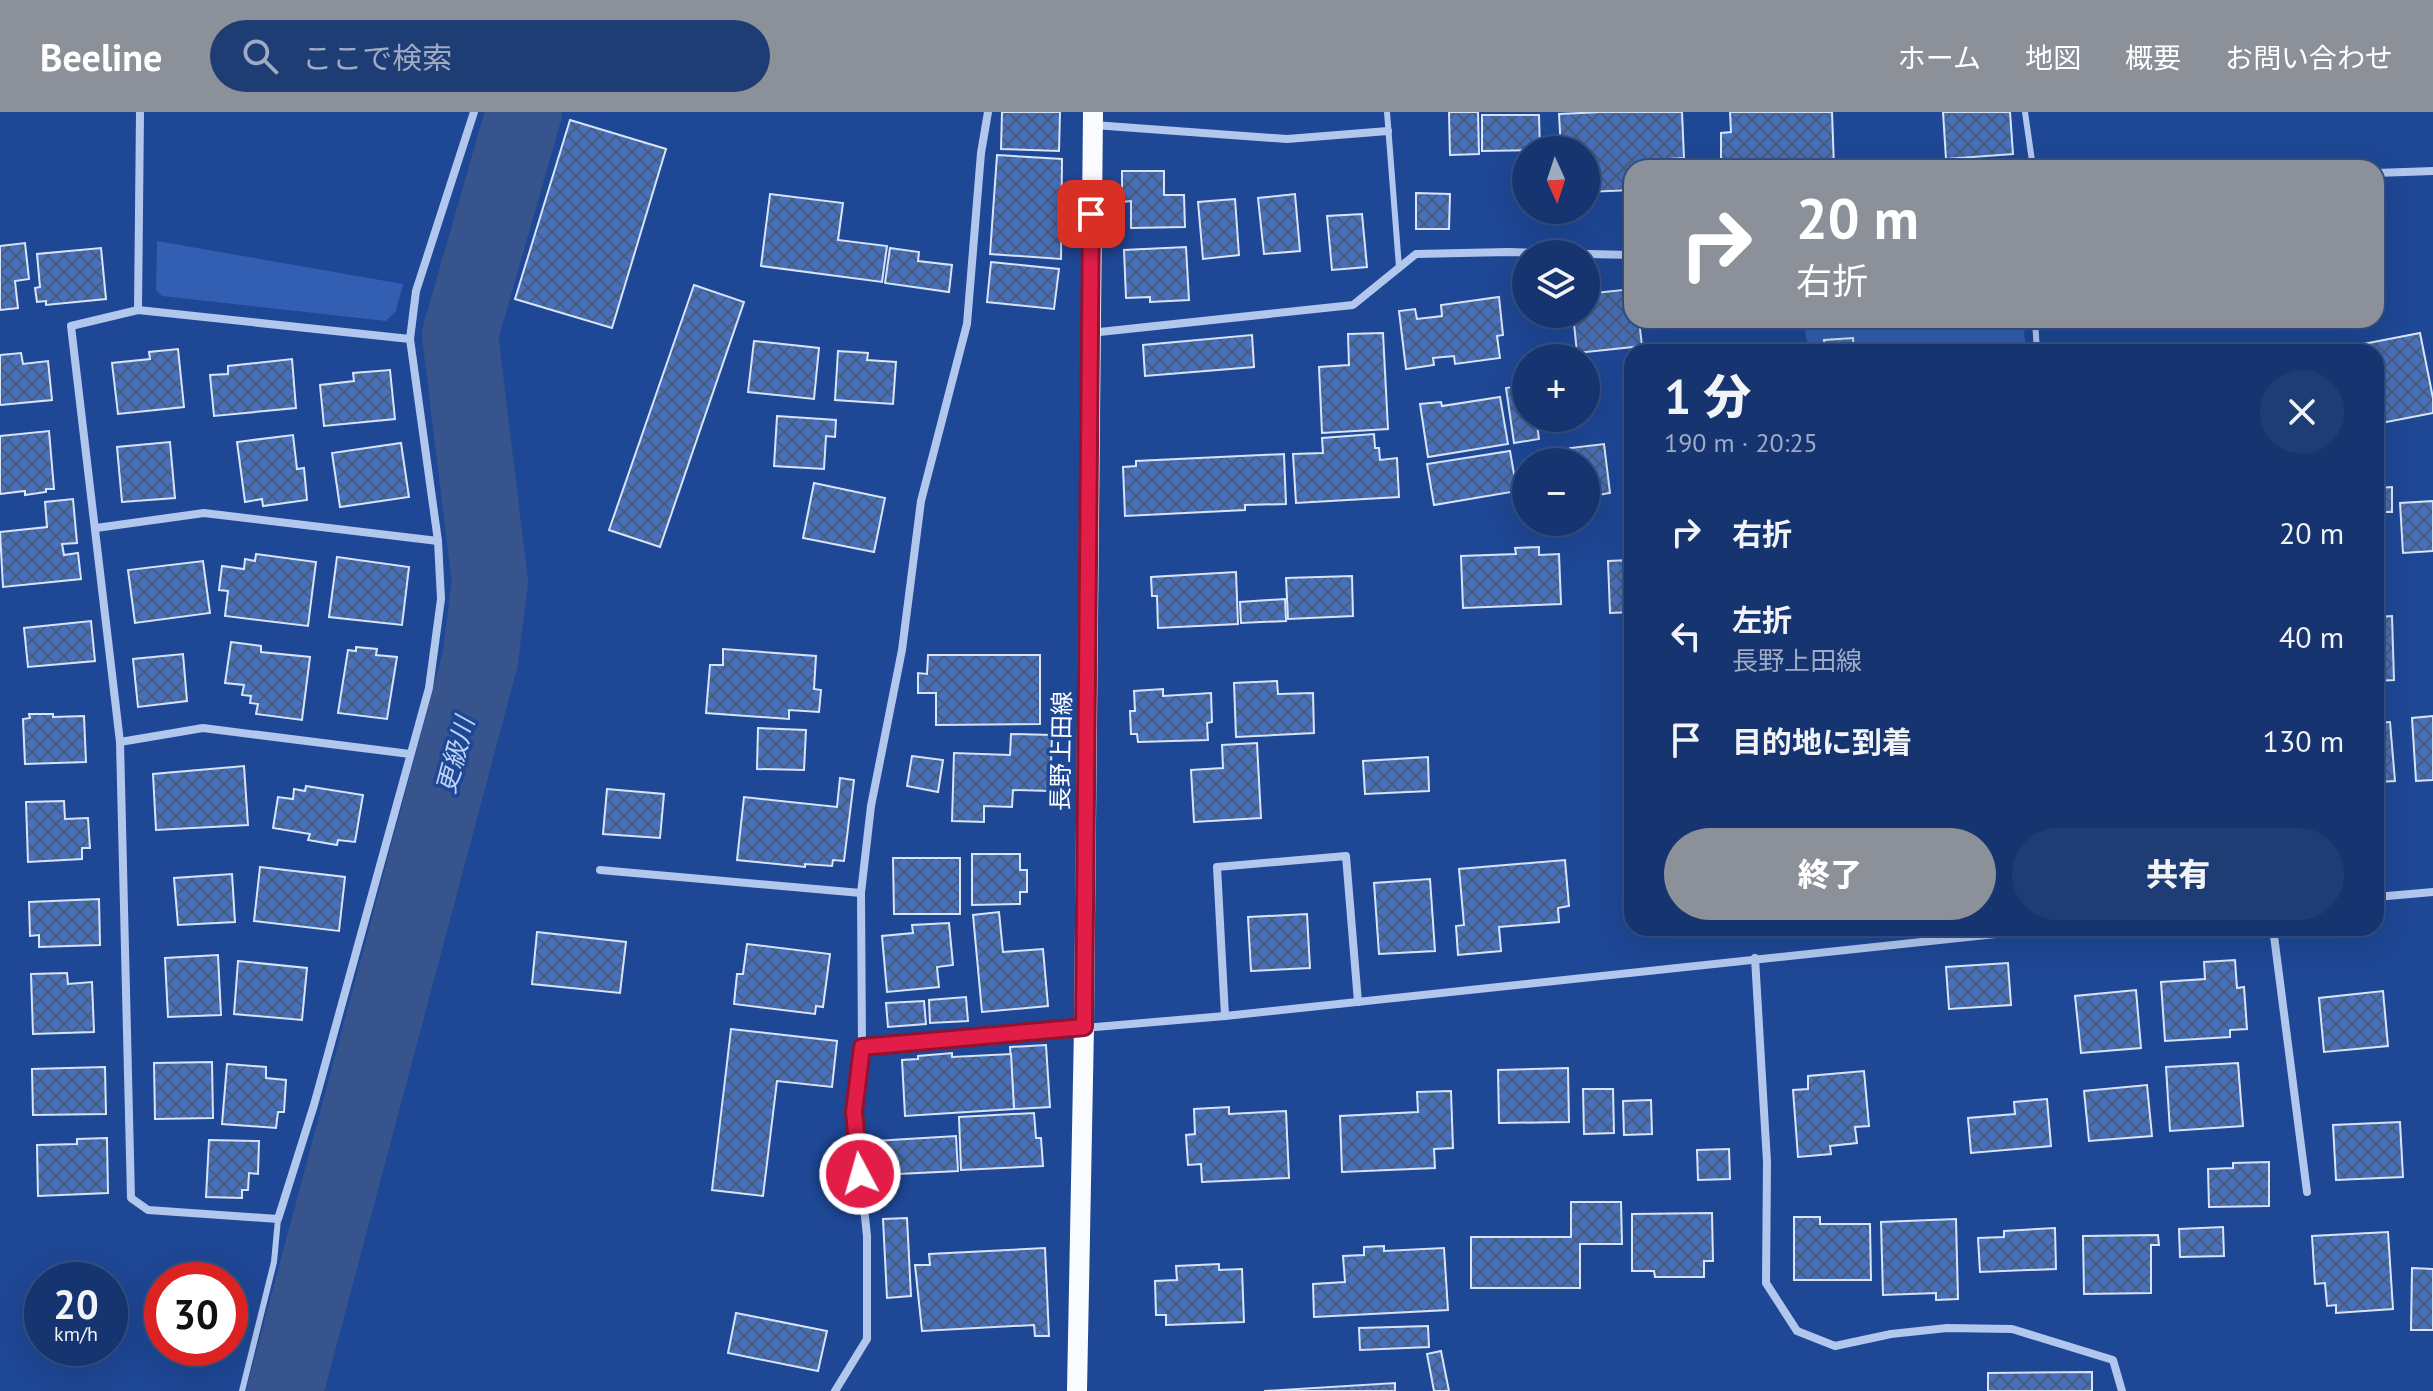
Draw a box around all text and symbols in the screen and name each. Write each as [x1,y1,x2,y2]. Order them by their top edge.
search box [210,20,770,92]
text: Beeline [40,32,162,81]
icon: search [238,34,282,78]
text: ここで検索 [302,38,452,77]
text: ホーム [1898,39,1981,76]
text: 地図 [2025,39,2081,76]
text: 概要 [2125,39,2181,76]
text: お問い合わせ [2225,39,2393,76]
north arrow [1512,136,1600,224]
map controls [1512,136,1600,536]
pin [1057,180,1125,248]
text: 20 m [1796,182,1919,254]
icon: arrive [1069,192,1113,236]
icon: right [1664,192,1768,296]
button: layers [1512,240,1600,328]
text: 右折 [1796,257,1868,304]
button: + [1512,344,1600,432]
text: 1 分 [1664,365,1751,427]
button: close [2260,370,2344,454]
text: 190 m · 20:25 [1664,426,1818,459]
button: − [1512,448,1600,536]
icon: right [1664,510,1708,554]
text: 20 m [2279,513,2344,552]
text: 右折 [1732,514,1792,553]
text: 左折 [1732,600,1792,639]
icon: left [1664,614,1708,658]
text: 40 m [2279,617,2344,656]
text: 長野上田線 [1732,644,1862,677]
street label: 長野上田線 [1044,691,1078,811]
water label: 更級川 [429,710,482,797]
icon: arrive [1664,718,1708,762]
text: 130 m [2263,721,2344,760]
text: 目的地に到着 [1732,722,1912,761]
button: 終了 [1664,828,1996,920]
button: 共有 [2012,828,2344,920]
position arrow [818,1132,902,1216]
speed limit sign: 30 [144,1262,248,1366]
text: 20 [53,1278,99,1330]
text: km/h [54,1321,98,1347]

